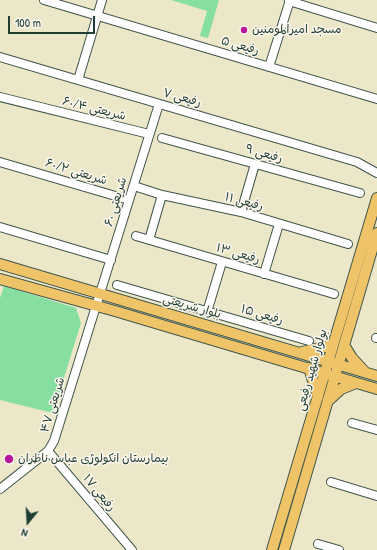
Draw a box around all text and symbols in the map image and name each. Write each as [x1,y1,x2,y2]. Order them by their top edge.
scale bar [10,8,97,34]
text: 100 m [15,14,41,31]
place label: مسجد امیرالمومنین [252,23,341,37]
marker: مسجد امیرالمومنین [239,25,249,35]
street label: رفیعی ۵ [219,34,261,58]
street label: رفیعی ۷ [161,86,203,110]
street label: شریعتی ۶۰/۴ [61,94,127,124]
street label: رفیعی ۹ [244,142,284,166]
street label: شریعتی ۶۰/۲ [43,156,109,188]
street label: شریعتی ۶۰ [102,176,130,228]
street label: رفیعی ۱۱ [223,190,265,214]
street label: رفیعی ۱۳ [214,241,262,267]
street label: بلوار شریعتی [161,292,223,322]
street label: رفیعی ۱۵ [239,302,285,328]
street label: بولوار شهید رفیعی [293,327,331,413]
street label: شریعتی ۴۷ [38,376,68,434]
place label: بیمارستان انکولوژی عباس ناظران [18,452,168,466]
marker: بیمارستان انکولوژی عباس ناظران [3,453,15,465]
street label: رفیعی ۱۷ [80,472,118,514]
north arrow [8,502,48,542]
text: N [19,526,29,541]

